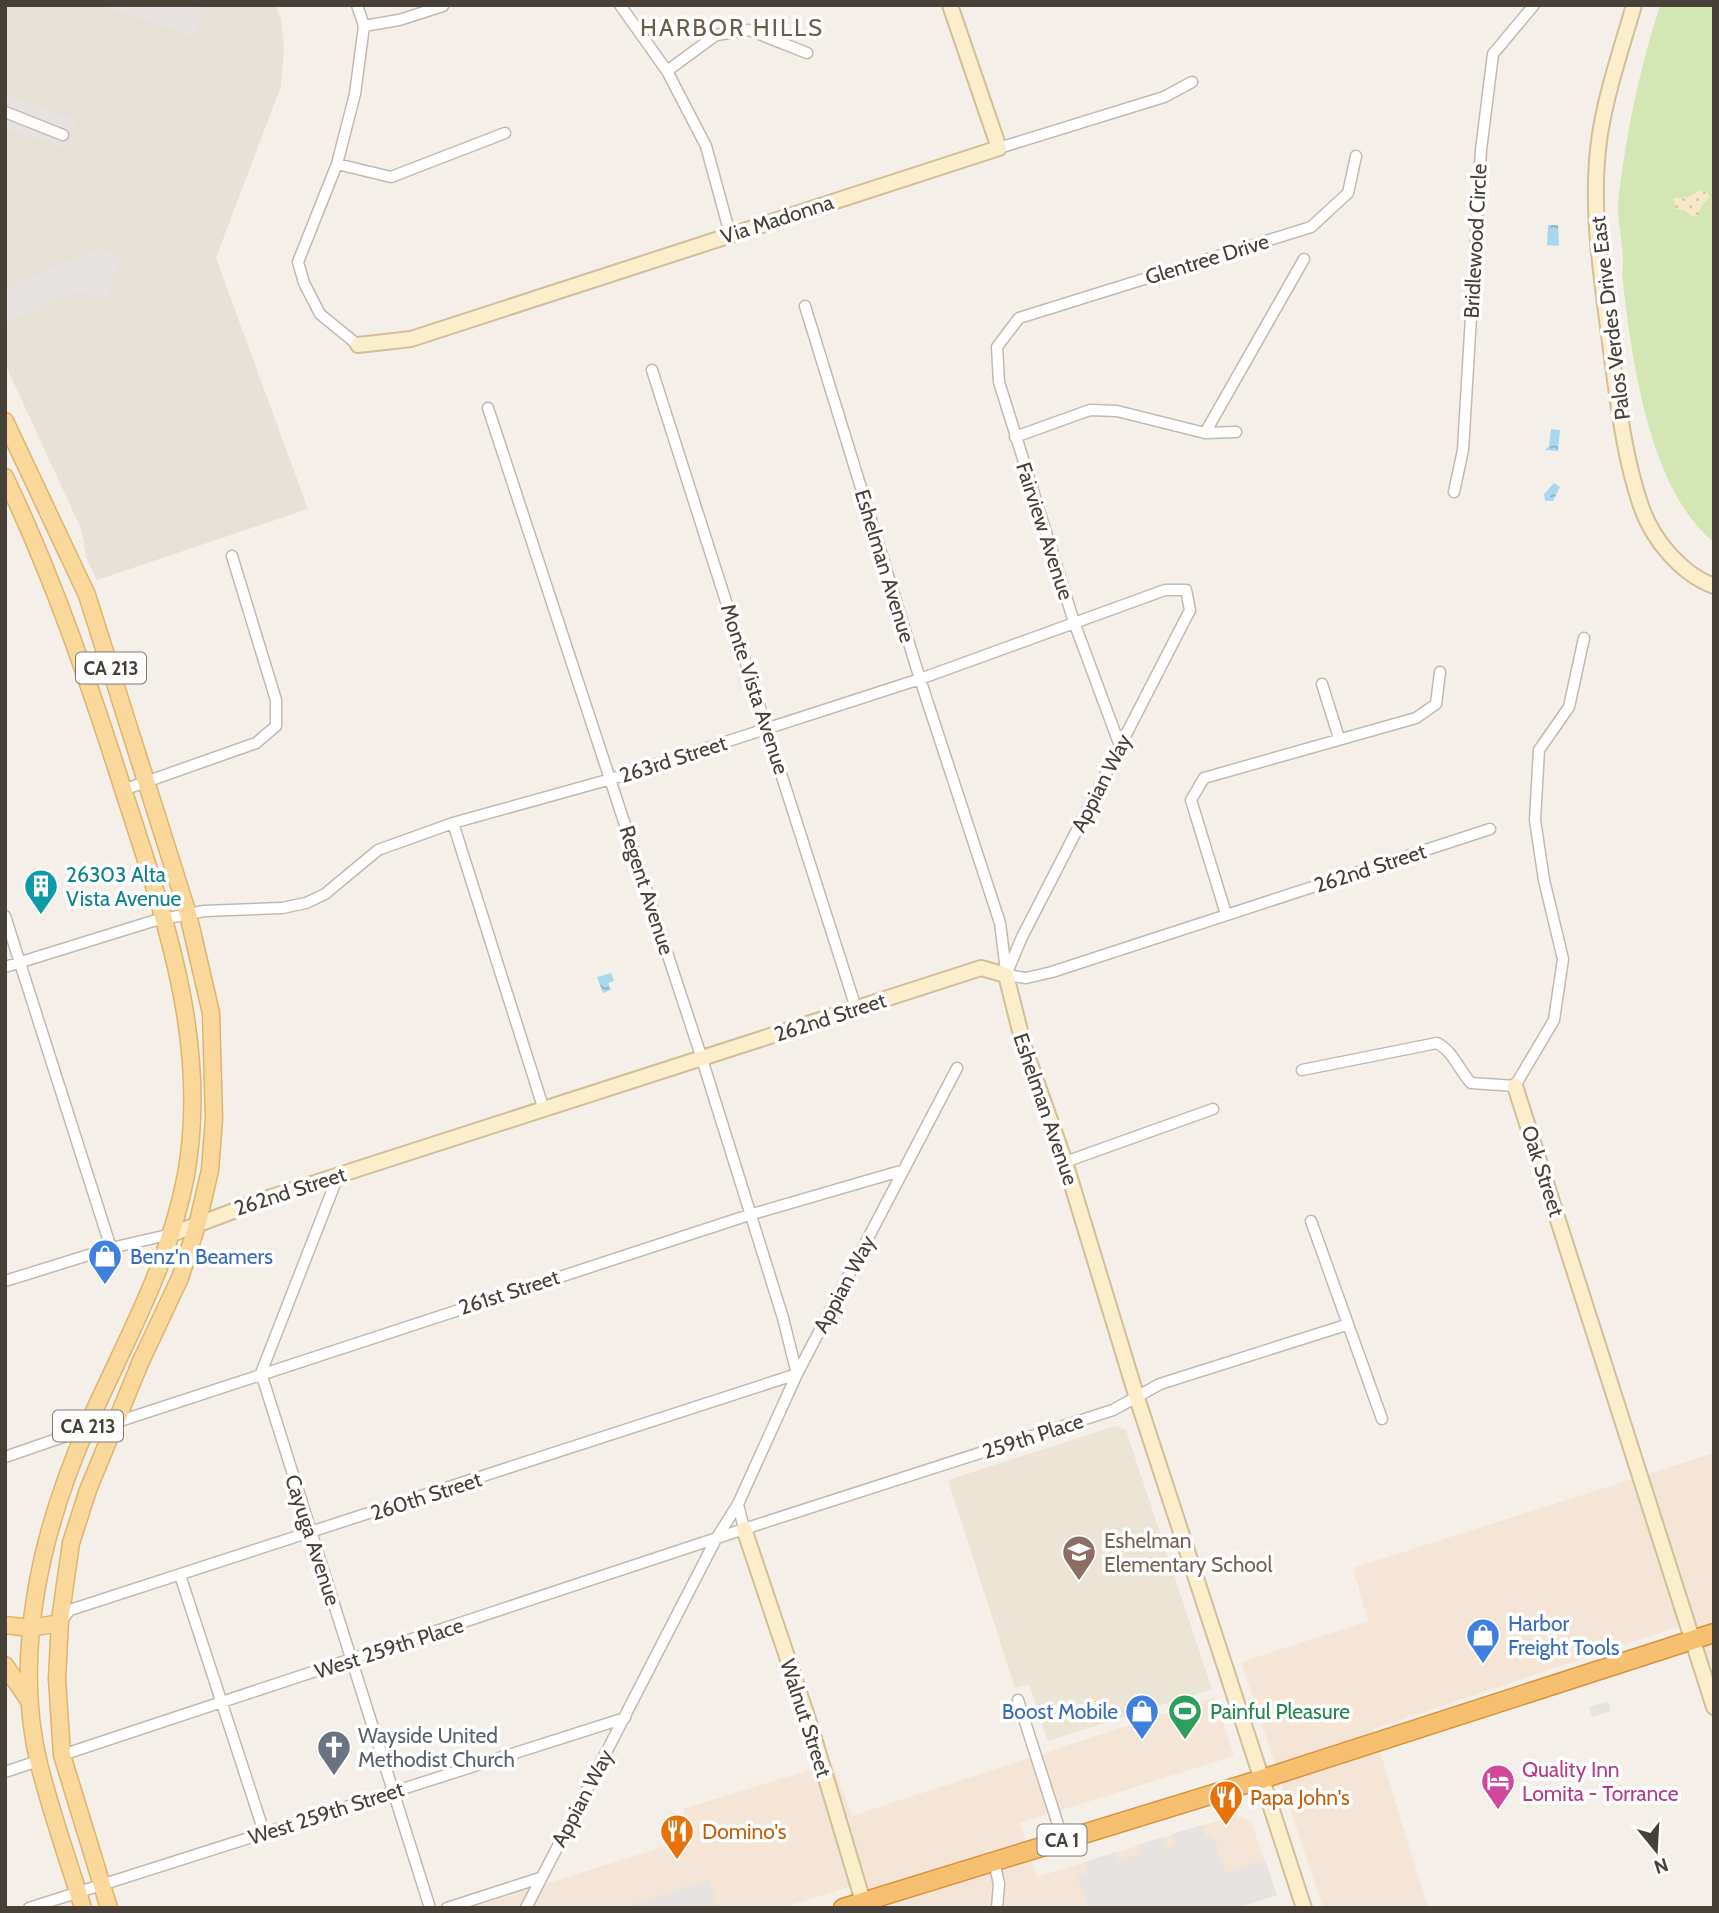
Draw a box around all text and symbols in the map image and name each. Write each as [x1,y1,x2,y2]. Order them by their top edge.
district label: HARBOR HILLS [640,13,824,42]
street label: Bridlewood Circle [1458,163,1492,319]
street label: Via Madonna [718,189,836,249]
street label: Palos Verdes Drive East [1585,215,1635,421]
street label: Glentree Drive [1142,228,1272,290]
street label: Fairview Avenue [1011,459,1079,603]
street label: Eshelman Avenue [850,486,920,646]
street label: Monte Vista Avenue [716,601,794,778]
road number: CA 213 [76,652,146,684]
street label: Appian Way [1066,729,1137,836]
street label: 263rd Street [616,730,730,788]
street label: Regent Avenue [614,822,680,958]
street label: 262nd Street [1311,838,1429,898]
place label: 26303 Alta Vista Avenue [66,862,182,911]
building icon: 26303 Alta Vista Avenue [22,867,60,916]
street label: 262nd Street [771,987,889,1047]
street label: Eshelman Avenue [1008,1030,1084,1188]
street label: Oak Street [1517,1122,1569,1220]
street label: 262nd Street [231,1161,349,1221]
street label: Appian Way [808,1231,880,1337]
shop icon: Benz'n Beamers [86,1237,124,1286]
place label: Benz'n Beamers [130,1244,273,1269]
street label: 261st Street [456,1264,562,1320]
street label: 259th Place [979,1408,1087,1464]
road number: CA 213 [53,1410,123,1442]
street label: 260th Street [368,1466,484,1526]
street label: Cayuga Avenue [280,1471,346,1609]
place label: Eshelman Elementary School [1104,1528,1272,1577]
school or university icon: Eshelman Elementary School [1060,1533,1098,1582]
place label: Harbor Freight Tools [1508,1611,1620,1660]
street label: West 259th Place [311,1612,467,1684]
shop icon: Harbor Freight Tools [1464,1616,1502,1665]
street label: Walnut Street [775,1656,837,1780]
shop icon: Boost Mobile [1123,1692,1161,1741]
sports icon: Painful Pleasure [1166,1692,1204,1741]
place label: Boost Mobile [1002,1699,1118,1724]
place label: Painful Pleasure [1210,1699,1350,1724]
place label: Wayside United Methodist Church [358,1723,515,1772]
church icon: Wayside United Methodist Church [315,1728,353,1777]
street label: Appian Way [546,1745,618,1851]
place label: Quality Inn Lomita - Torrance [1522,1757,1679,1806]
hotel icon: Quality Inn Lomita - Torrance [1479,1762,1517,1811]
street label: West 259th Street [245,1776,407,1850]
restaurant icon: Papa John's [1207,1778,1245,1827]
place label: Papa John's [1250,1785,1350,1810]
restaurant icon: Domino's [658,1812,696,1861]
north arrow [1621,1815,1691,1885]
place label: Domino's [702,1819,787,1844]
road number: CA 1 [1038,1824,1086,1856]
text: N [1651,1853,1671,1879]

